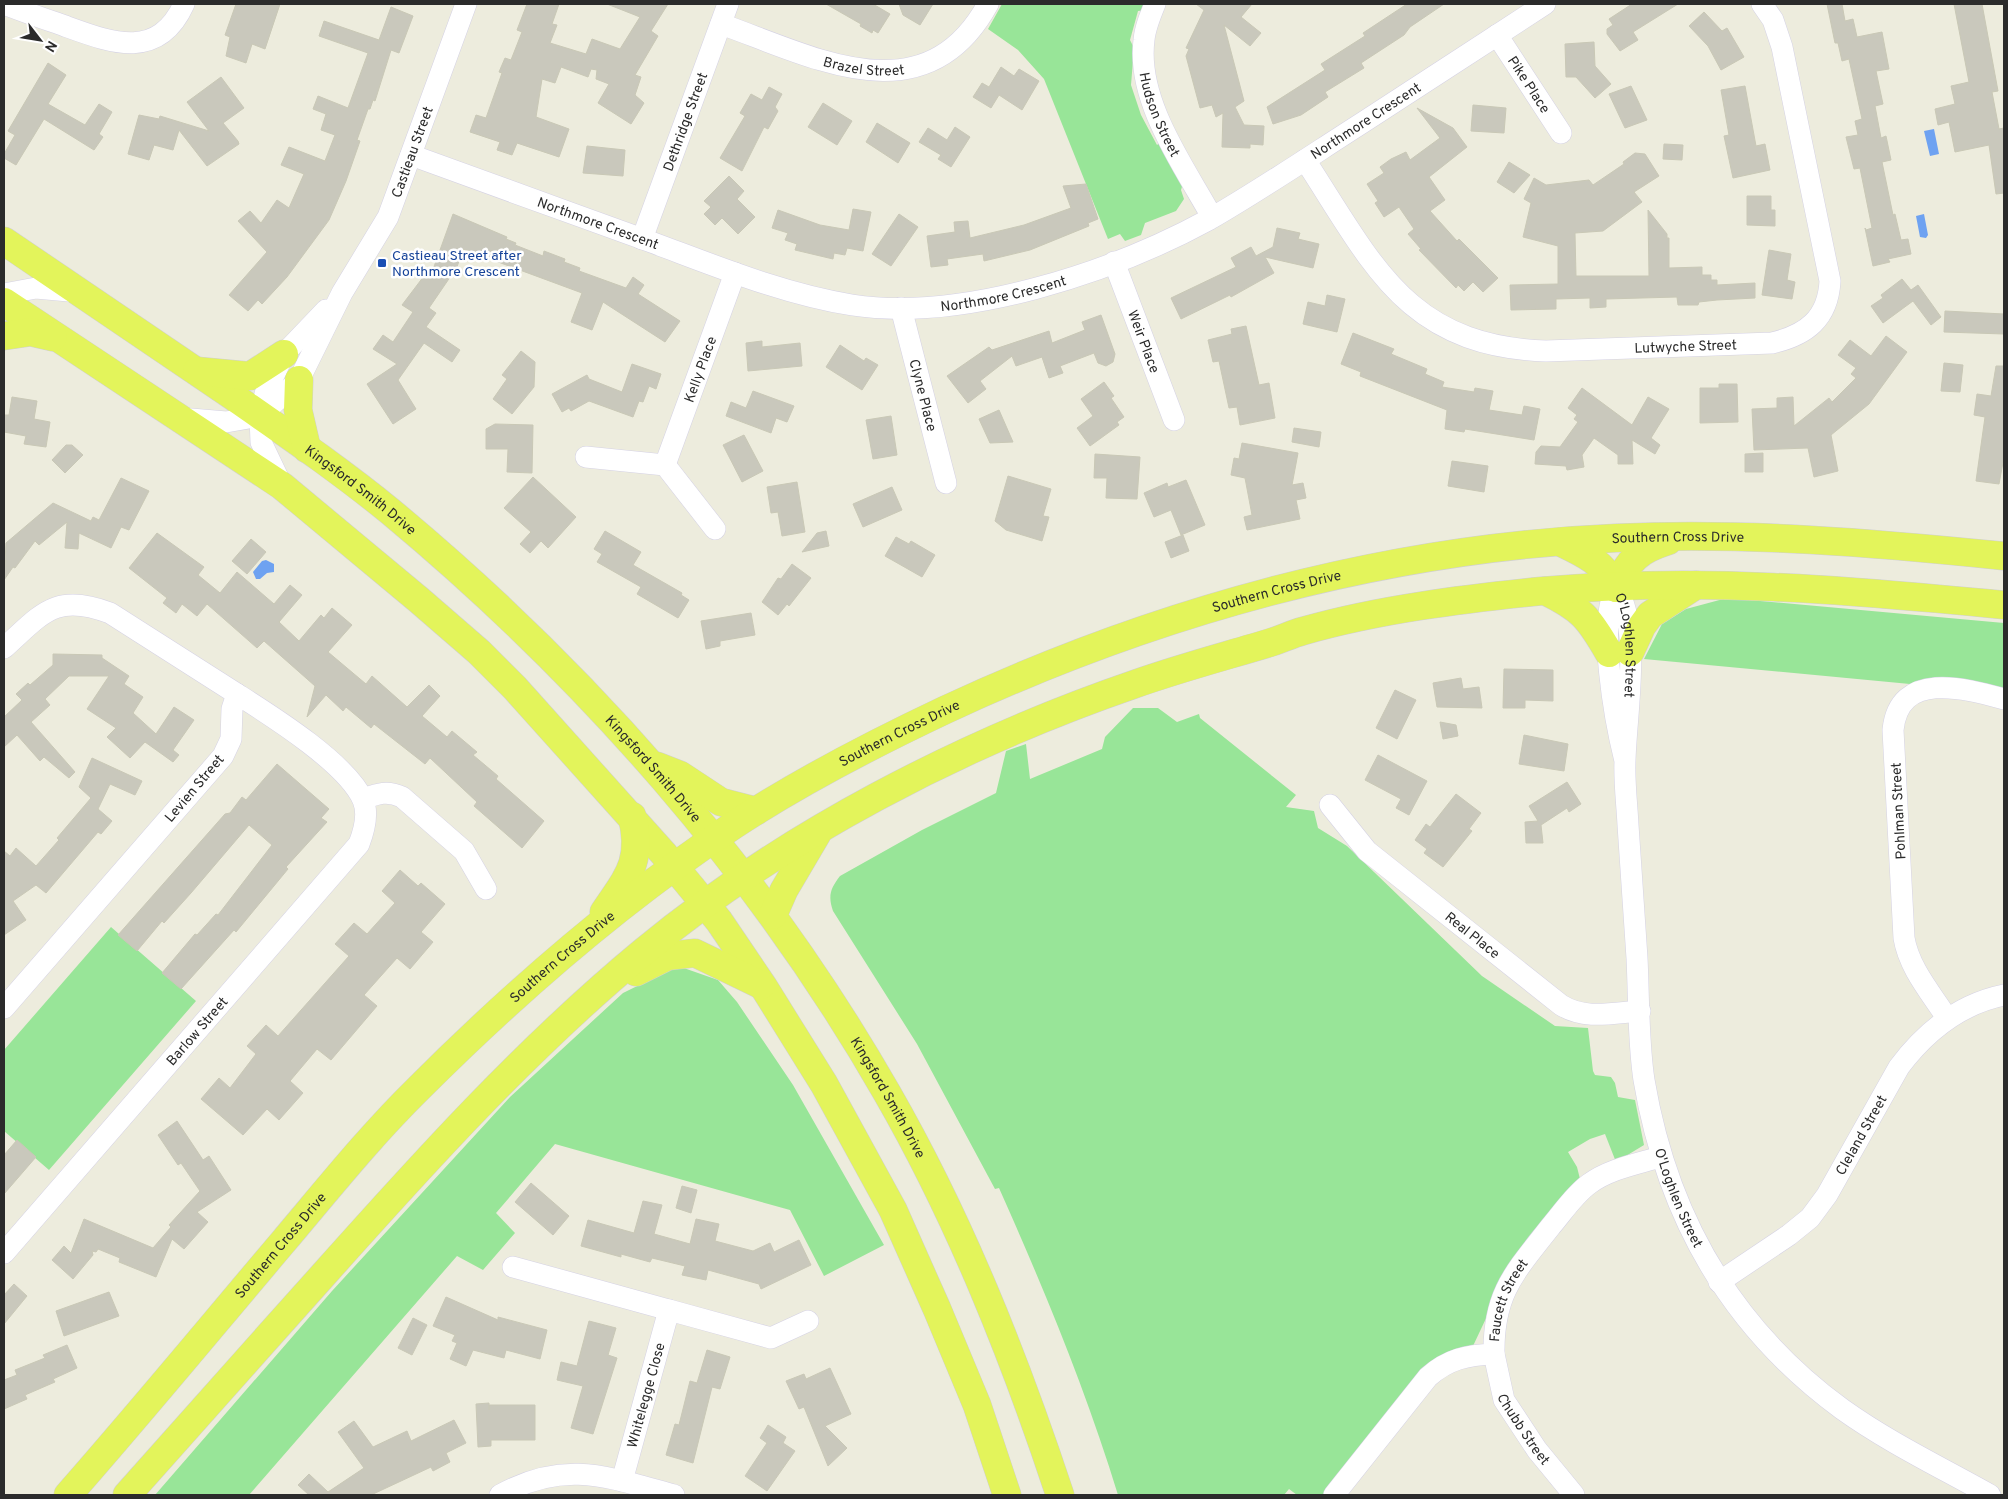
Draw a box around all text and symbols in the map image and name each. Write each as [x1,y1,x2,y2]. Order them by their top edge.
north arrow [15,15,65,65]
text: N [40,37,60,55]
street label: Pike Place [1503,53,1553,117]
street label: Brazel Street [821,54,906,81]
street label: Dethridge Street [661,70,712,174]
street label: Hudson Street [1135,71,1183,160]
street label: Northmore Crescent [1308,80,1425,164]
street label: Castieau Street [389,104,438,200]
street label: Northmore Crescent [534,195,661,254]
place label: Castieau Street after Northmore Crescent [392,248,522,281]
marker: Castieau Street after Northmore Crescent [376,257,388,269]
street label: Northmore Crescent [940,273,1068,316]
street label: Weir Place [1123,308,1162,376]
street label: Kelly Place [682,334,721,405]
street label: Lutwyche Street [1634,337,1737,358]
street label: Clyne Place [905,358,939,433]
street label: Kingsford Smith Drive [301,442,419,539]
street label: Southern Cross Drive [1611,529,1744,548]
street label: Southern Cross Drive [1210,568,1343,617]
street label: O'Loghlen Street [1610,591,1638,698]
street label: Southern Cross Drive [837,697,963,771]
street label: Kingsford Smith Drive [601,712,704,827]
street label: Levien Street [162,752,228,826]
street label: Pohlman Street [1888,762,1911,860]
street label: Southern Cross Drive [507,908,619,1007]
street label: Real Place [1441,909,1503,963]
street label: Barlow Street [163,994,232,1070]
street label: Kingsford Smith Drive [846,1034,928,1162]
street label: Cleland Street [1833,1092,1891,1179]
street label: O'Loghlen Street [1650,1146,1705,1251]
street label: Southern Cross Drive [232,1190,331,1302]
street label: Faucett Street [1487,1256,1532,1342]
street label: Whitelegge Close [624,1341,670,1450]
street label: Chubb Street [1493,1392,1553,1469]

